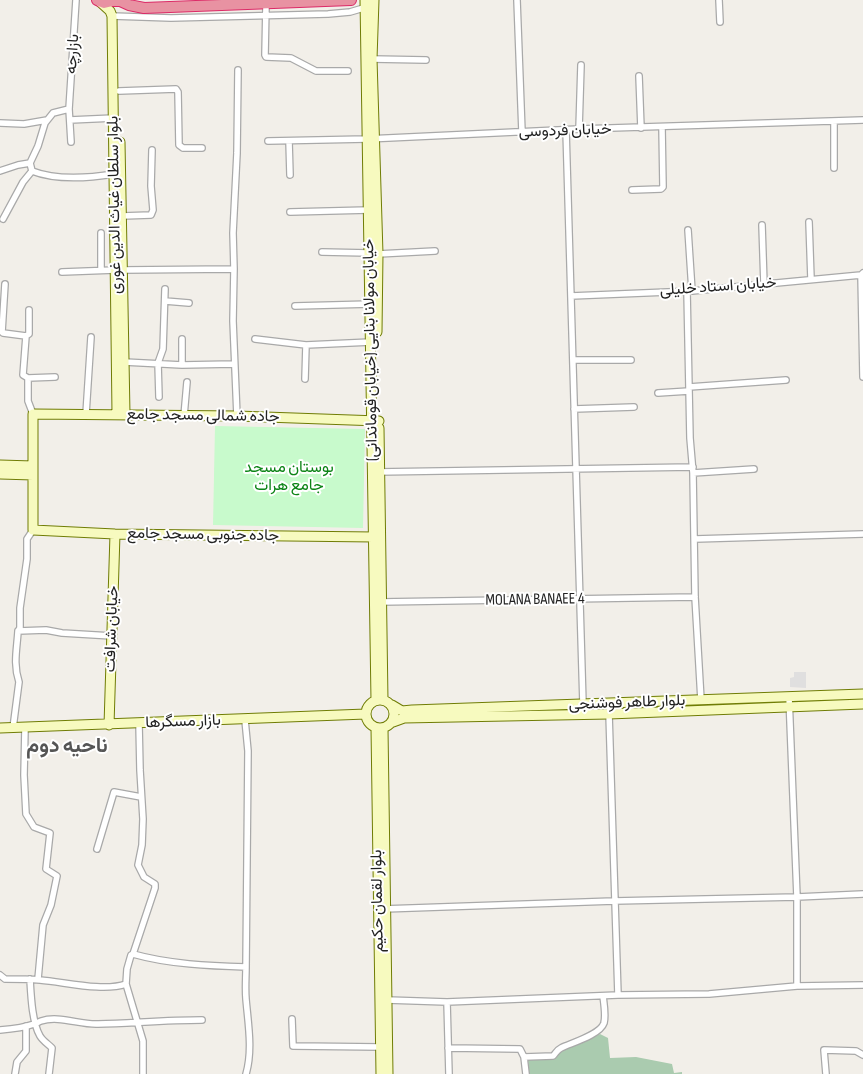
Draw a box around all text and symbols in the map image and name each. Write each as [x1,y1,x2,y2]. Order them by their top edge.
street label: بازارچه [62,33,84,75]
street label: بلوار سلطان غیاث الدین غوری [104,116,126,294]
street label: خیابان فردوسی [518,120,612,142]
street label: خیابان مولانا بنایی (خیابان قوماندانی) [359,239,383,461]
street label: خیابان استاد خلیلی [659,273,777,301]
street label: جاده شمالی مسجد جامع [126,405,280,427]
park label: بوستان مسجد جامع هرات [244,458,334,496]
street label: جاده جنوبی مسجد جامع [127,524,279,546]
street label: خیابان شرافت [101,585,123,673]
street label: MOLANA BANAEE 4 [485,590,585,610]
street label: بلوار طاهر فوشنجی [568,691,686,715]
street label: بازار مسگرها [145,711,221,733]
district label: ناحیه دوم [26,734,108,760]
street label: بلوار لقمان حکیم [368,849,388,953]

